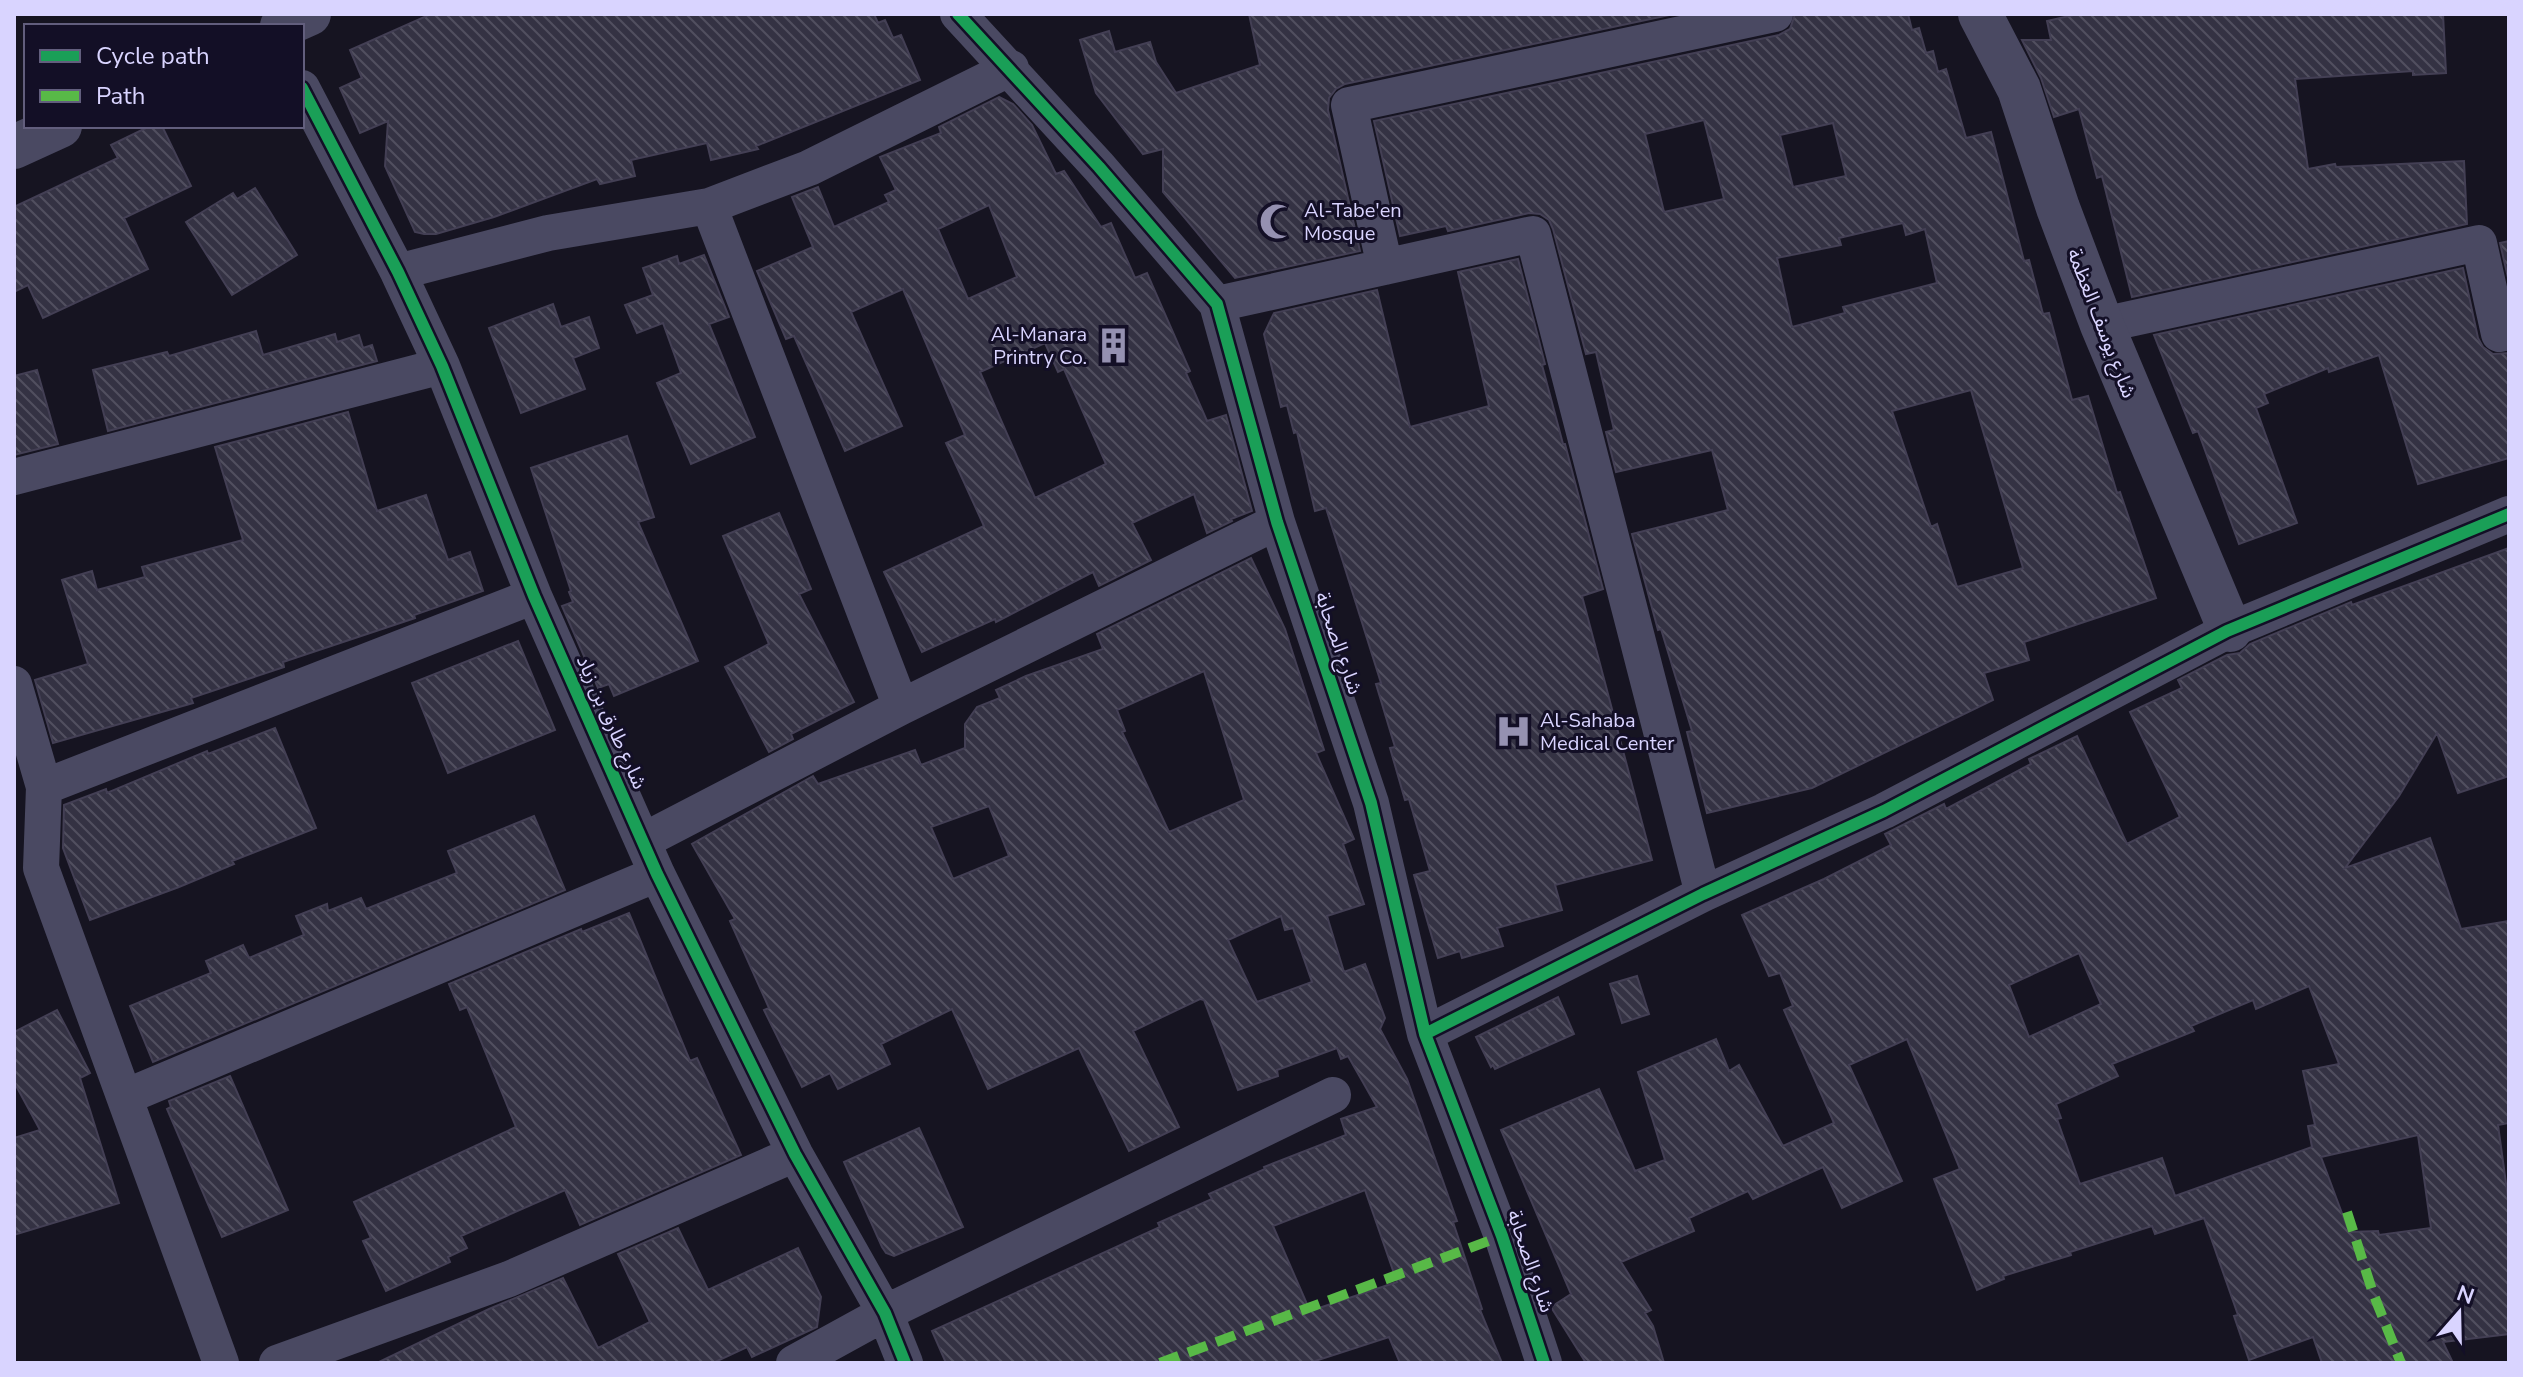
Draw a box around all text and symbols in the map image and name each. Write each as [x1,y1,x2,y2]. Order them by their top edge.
legend [24,24,304,128]
text: Cycle path [96,40,210,72]
text: Path [96,80,145,112]
place label: Al-Tabe'en Mosque [1304,197,1402,247]
mosque icon: Al-Tabe'en Mosque [1259,202,1297,240]
street label: شارع يوسف العظمة [2060,245,2142,402]
place label: Al-Manara Printry Co. [991,321,1087,371]
building icon: Al-Manara Printry Co. [1094,326,1132,364]
street label: شارع الصحابة [1307,588,1369,698]
street label: شارع طارق بن زياد [569,651,653,794]
place label: Al-Sahaba Medical Center [1540,707,1674,757]
hospital icon: Al-Sahaba Medical Center [1495,712,1533,750]
street label: شارع الصحابة [1499,1206,1561,1316]
north arrow [2419,1273,2499,1353]
text: N [2453,1278,2478,1312]

